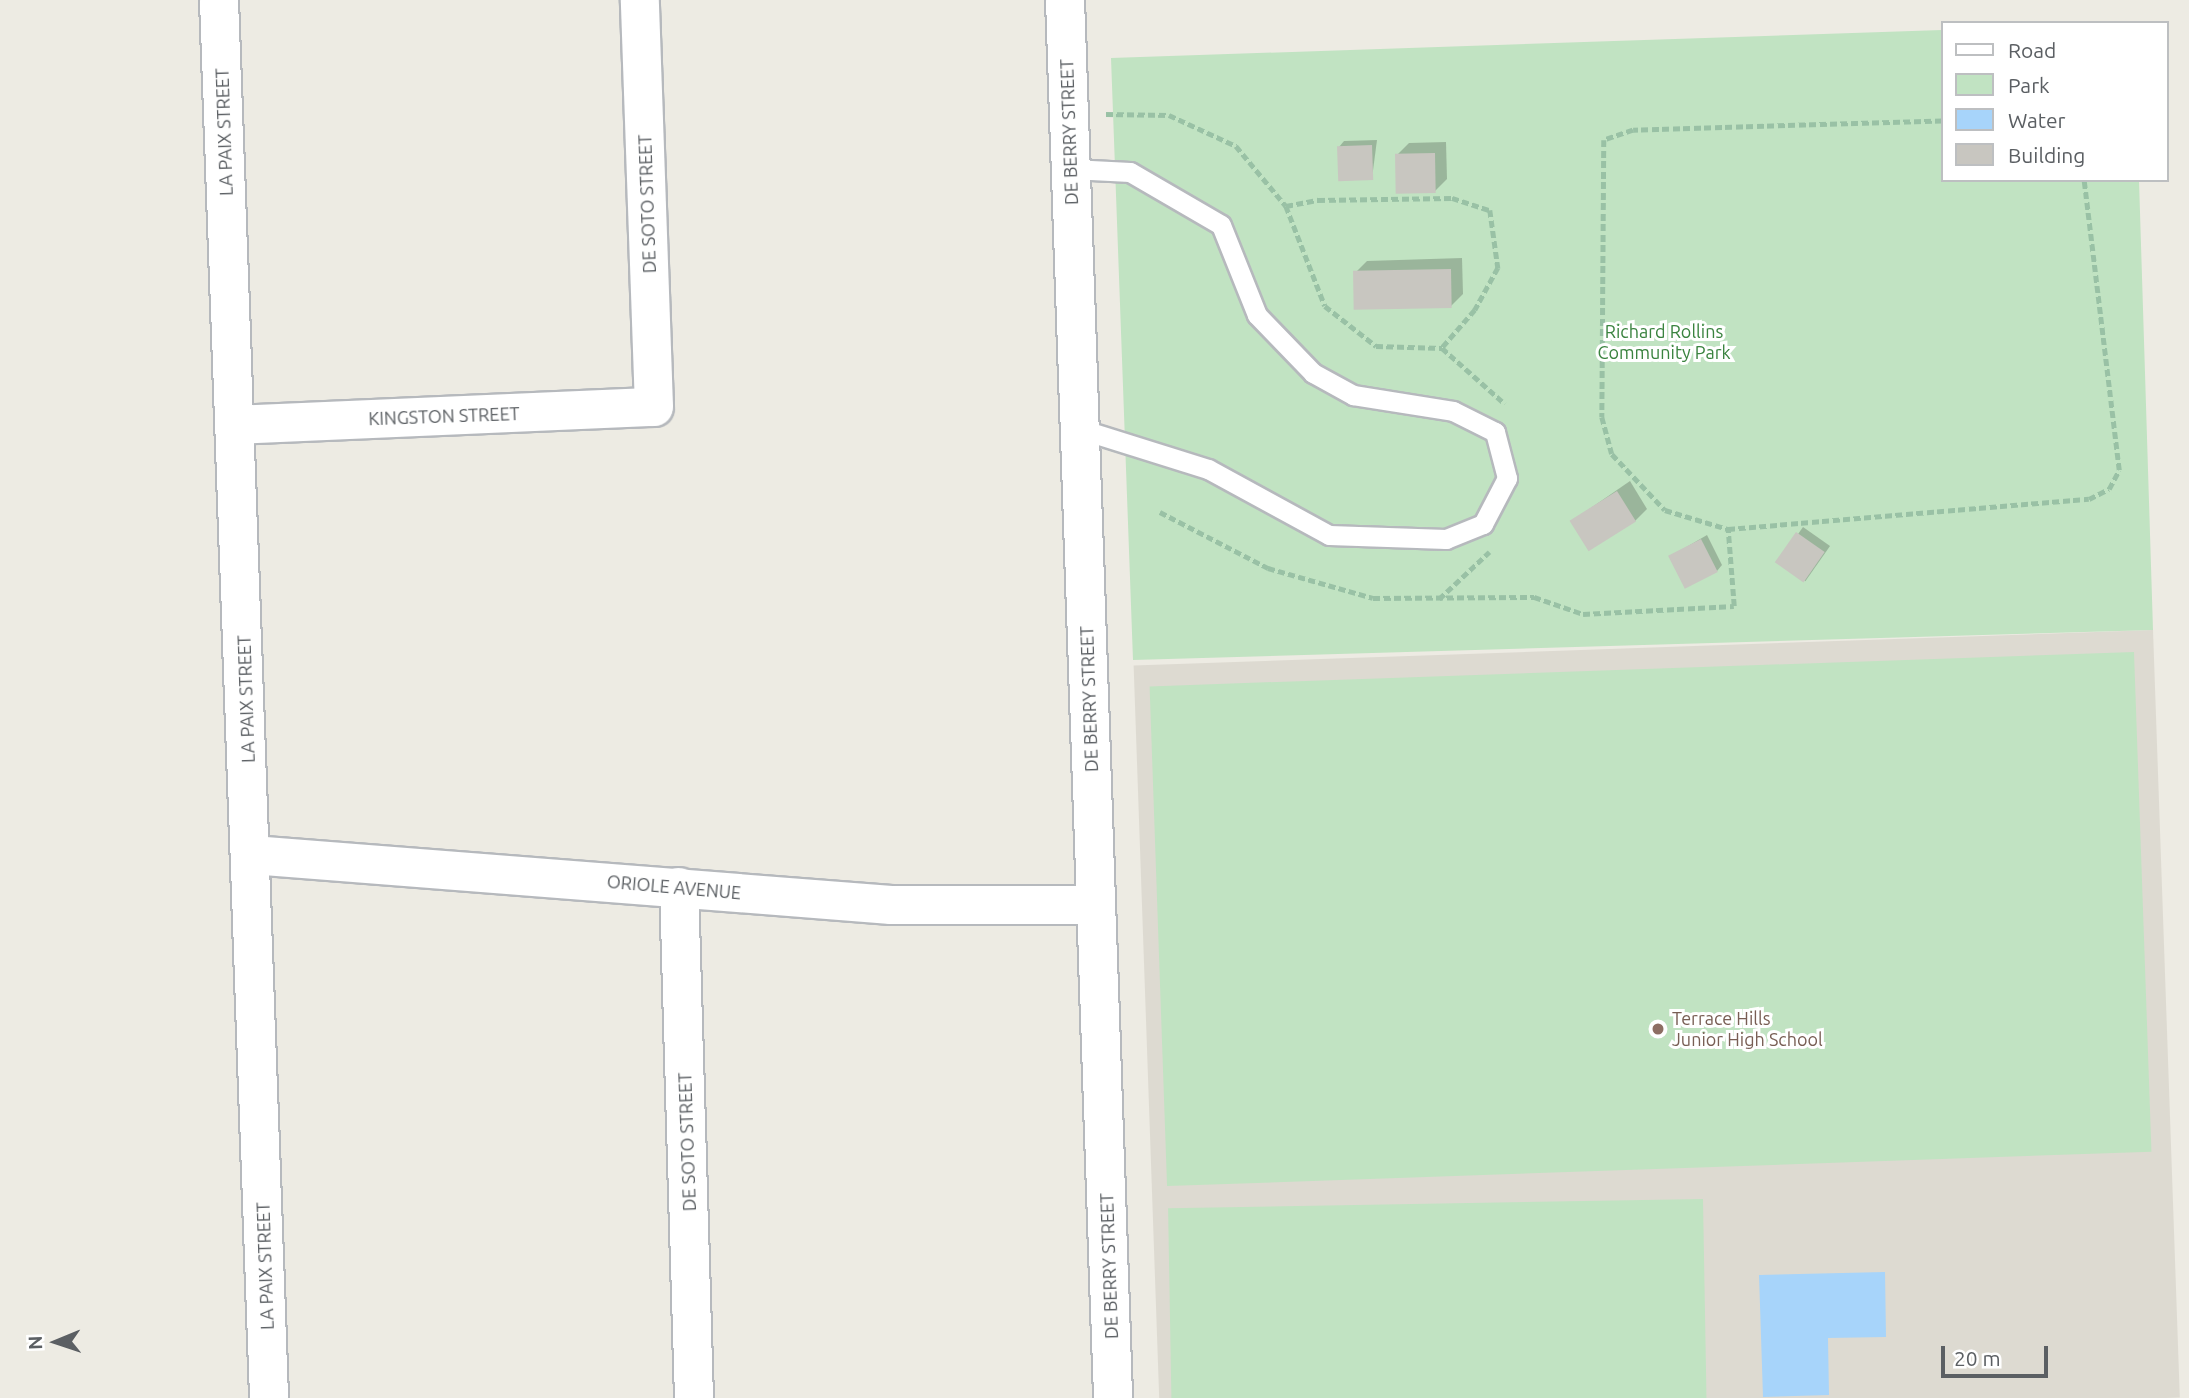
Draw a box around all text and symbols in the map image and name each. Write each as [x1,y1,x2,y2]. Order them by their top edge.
legend [1940,21,2168,182]
text: Road [2008,38,2056,62]
street label: DE BERRY STREET [1056,59,1082,205]
street label: LA PAIX STREET [211,68,237,196]
text: Park [2008,73,2050,97]
text: Water [2008,108,2066,132]
street label: DE SOTO STREET [634,134,660,274]
text: Building [2008,143,2085,167]
park label: Richard Rollins Community Park [1597,321,1731,364]
street label: KINGSTON STREET [368,403,520,429]
street label: DE BERRY STREET [1076,626,1102,772]
street label: LA PAIX STREET [233,635,259,763]
street label: ORIOLE AVENUE [606,870,742,904]
place label: Terrace Hills Junior High School [1672,1008,1823,1050]
marker: Terrace Hills Junior High School [1650,1021,1666,1037]
street label: DE SOTO STREET [674,1072,700,1212]
street label: DE BERRY STREET [1096,1193,1122,1339]
street label: LA PAIX STREET [252,1202,278,1330]
north arrow [21,1307,91,1377]
scale bar [1944,1332,2051,1376]
text: N [24,1335,46,1350]
text: 20 m [1954,1346,2001,1370]

